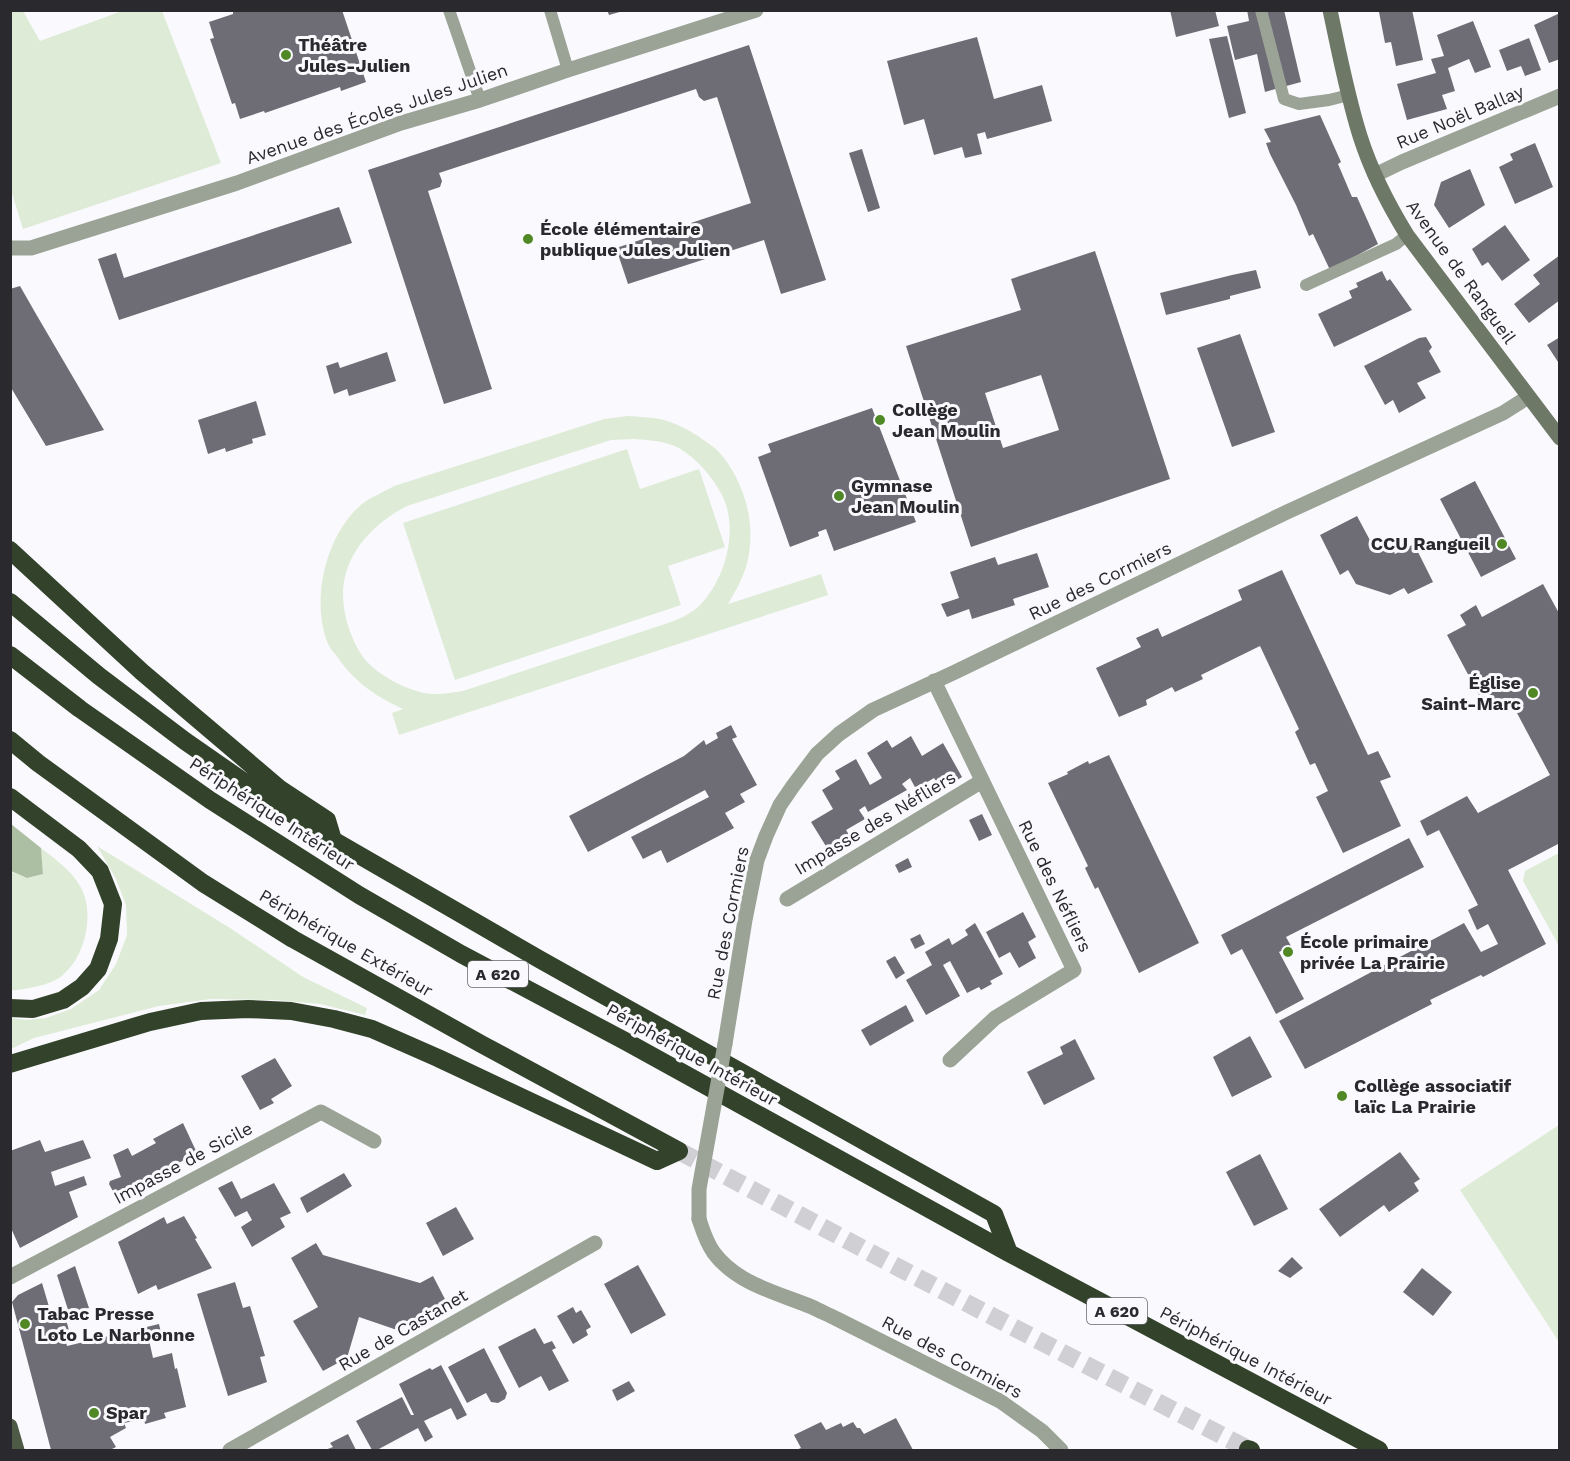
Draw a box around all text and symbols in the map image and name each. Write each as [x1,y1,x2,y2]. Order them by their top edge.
place label: Théâtre Jules-Julien [298,34,411,76]
marker: Théâtre Jules-Julien [279,48,293,62]
street label: Avenue des Écoles Jules Julien [243,59,510,168]
street label: Rue Noël Ballay [1393,80,1527,153]
street label: Avenue de Rangueil [1402,196,1521,348]
place label: École élémentaire publique Jules Julien [540,218,730,260]
marker: École élémentaire publique Jules Julien [521,232,535,246]
place label: Collège Jean Moulin [892,399,1001,441]
marker: Collège Jean Moulin [873,413,887,427]
place label: Gymnase Jean Moulin [851,475,960,517]
marker: Gymnase Jean Moulin [832,489,846,503]
place label: CCU Rangueil [1371,533,1490,554]
street label: Rue des Cormiers [1025,537,1174,624]
marker: CCU Rangueil [1495,537,1509,551]
place label: Église Saint-Marc [1421,672,1521,714]
marker: Église Saint-Marc [1526,686,1540,700]
street label: Périphérique Intérieur [186,752,359,875]
street label: Impasse des Néfliers [790,766,959,879]
street label: Rue des Néfliers [1014,816,1097,955]
street label: Rue des Cormiers [702,844,753,1001]
street label: Périphérique Extérieur [256,884,437,1001]
place label: École primaire privée La Prairie [1300,931,1445,973]
marker: École primaire privée La Prairie [1281,945,1295,959]
road number: A 620 [468,961,528,987]
street label: Périphérique Intérieur [603,999,781,1110]
place label: Collège associatif laïc La Prairie [1354,1075,1512,1117]
marker: Collège associatif laïc La Prairie [1335,1089,1349,1103]
street label: Impasse de Sicile [110,1117,256,1208]
street label: Rue de Castanet [334,1284,472,1375]
road number: A 620 [1087,1298,1147,1324]
street label: Périphérique Intérieur [1156,1301,1336,1410]
place label: Tabac Presse Loto Le Narbonne [37,1303,195,1345]
street label: Rue des Cormiers [878,1311,1026,1402]
marker: Tabac Presse Loto Le Narbonne [18,1317,32,1331]
place label: Spar [106,1402,147,1423]
marker: Spar [87,1406,101,1420]

